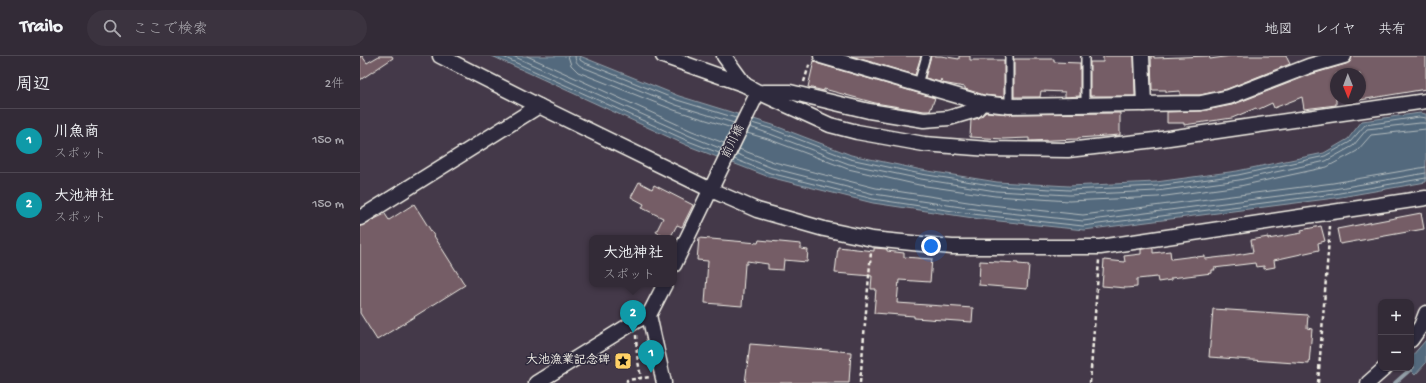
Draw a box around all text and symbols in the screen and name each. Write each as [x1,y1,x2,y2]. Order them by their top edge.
search box [87,10,367,46]
text: Trailo [20,16,63,39]
icon: search [101,17,123,39]
text: ここで検索 [133,21,208,39]
text: 地図 [1265,22,1293,39]
text: レイヤ [1315,22,1356,39]
text: 共有 [1378,22,1406,39]
north arrow [1330,68,1366,104]
text: 周辺 [16,76,50,96]
text: 2件 [325,77,344,92]
street label: 前川橋 [719,122,748,161]
text: 川魚商 [54,124,99,142]
text: 1 [26,133,32,148]
text: 150 m [312,133,344,148]
text: スポット [54,147,106,162]
text: 大池神社 [54,188,114,206]
text: 2 [26,197,32,212]
text: 150 m [312,197,344,212]
text: スポット [54,211,106,226]
popup [589,235,677,287]
your location [921,236,941,256]
text: 大池神社 [603,245,663,263]
text: スポット [603,268,655,283]
map controls [1378,299,1414,371]
button: + [1378,299,1414,335]
pin: 2 [620,300,646,333]
button: − [1378,335,1414,371]
pin: 1 [638,340,664,373]
place icon: 大池漁業記念碑 [613,351,633,371]
place label: 大池漁業記念碑 [526,353,610,368]

